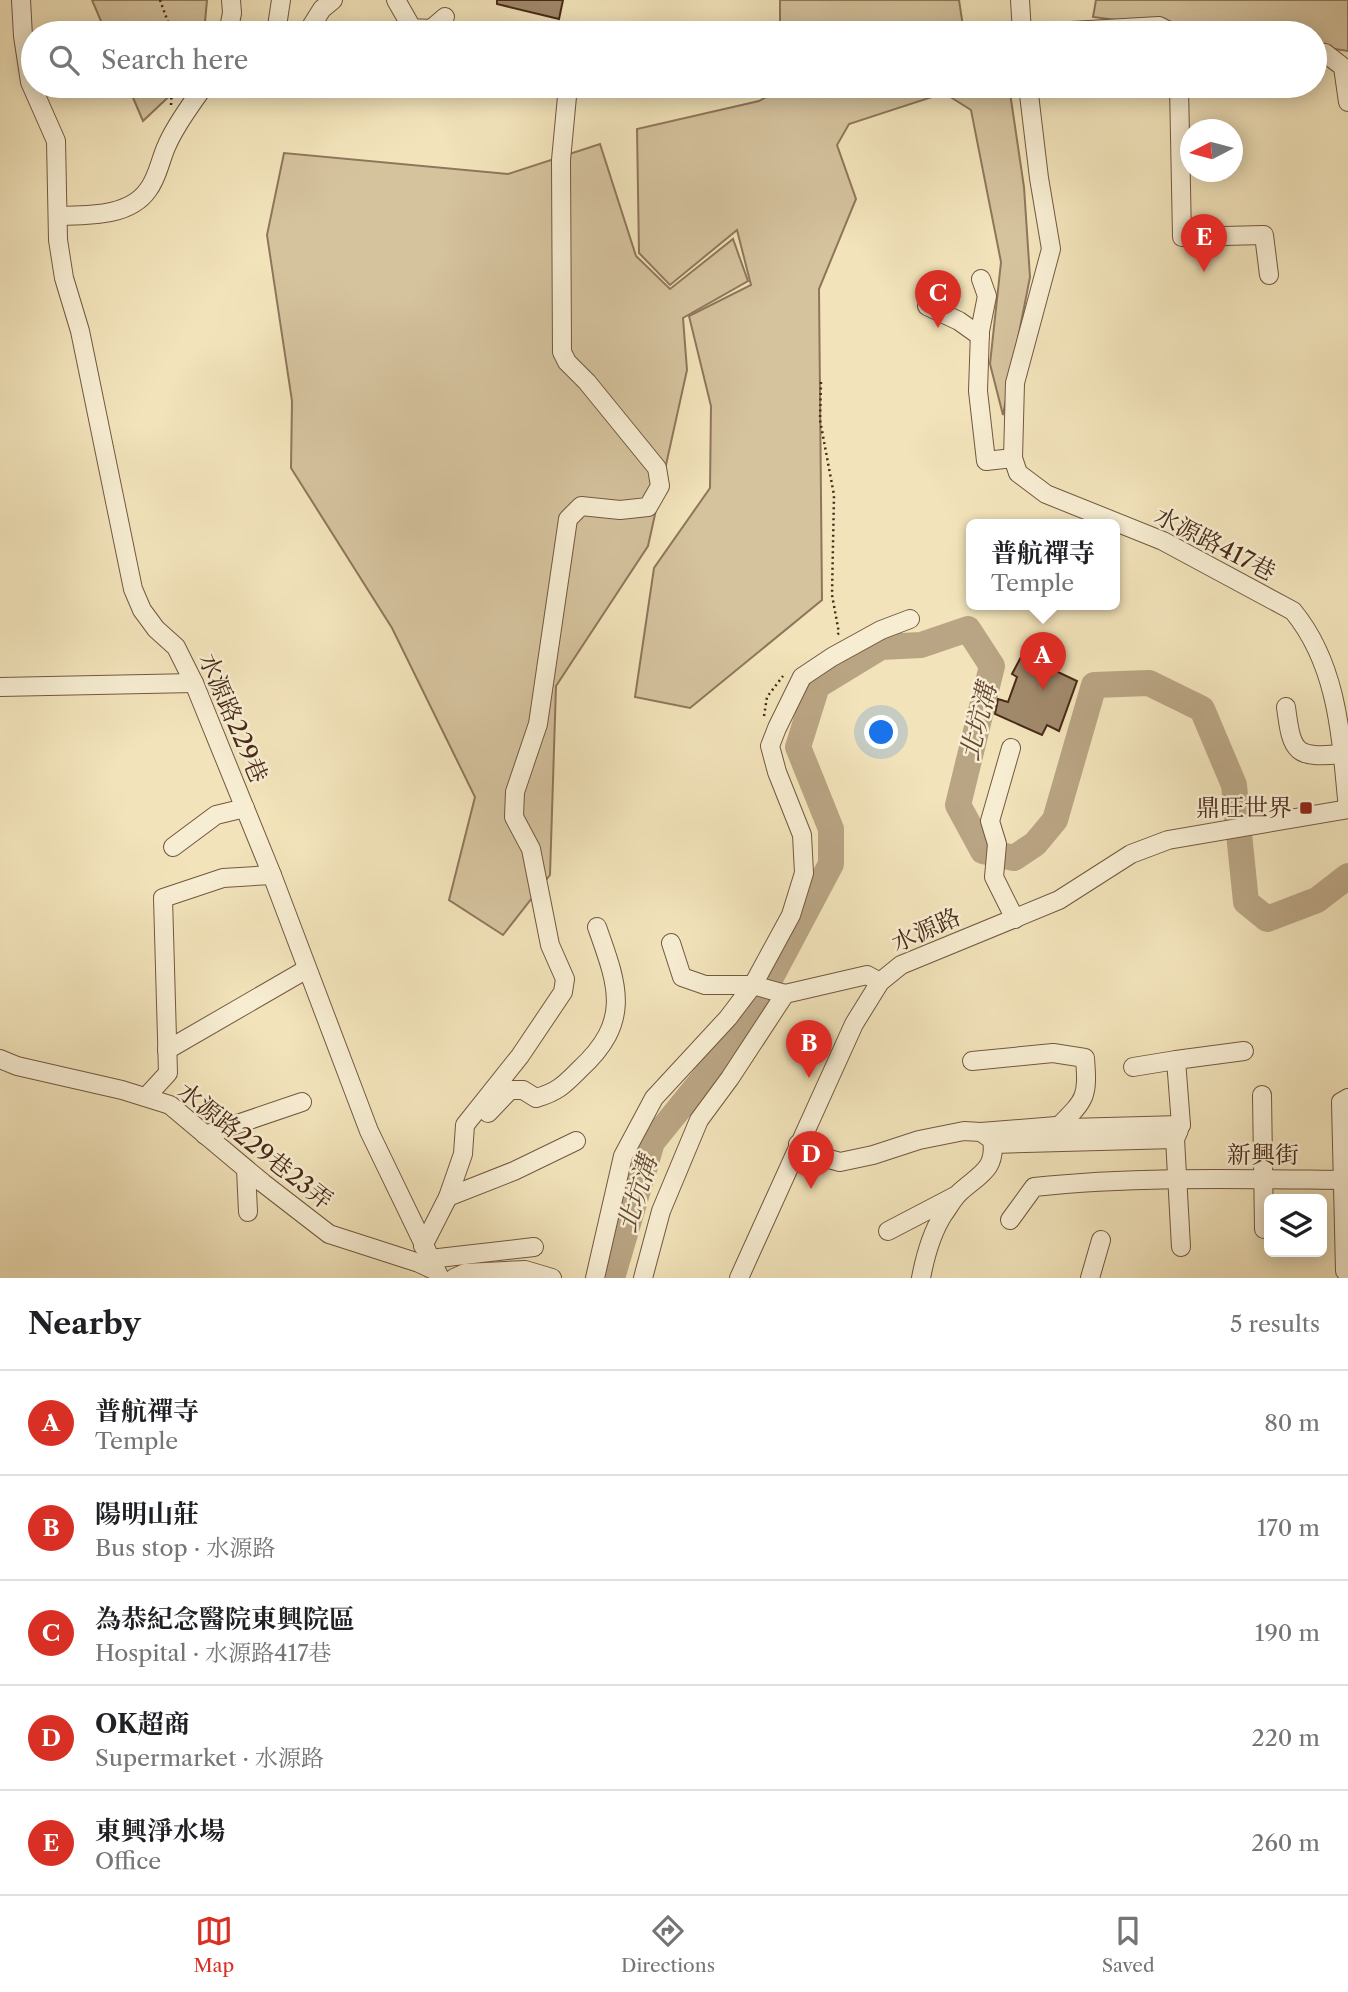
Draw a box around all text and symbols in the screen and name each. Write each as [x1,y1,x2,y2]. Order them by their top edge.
search box [21,21,1327,98]
icon: search [45,41,83,79]
text: Search here [101,44,248,76]
north arrow [1180,119,1243,182]
pin: E [1181,214,1227,272]
pin: C [915,270,961,328]
street label: 水源路417巷 [1150,501,1281,586]
popup [966,519,1120,610]
text: 普航禪寺 [991,537,1095,569]
text: Temple [991,569,1074,597]
pin: A [1020,632,1066,690]
street label: 水源路229巷 [193,649,274,787]
water label: 北坑溝 [953,676,1004,764]
your location [864,715,898,749]
place label: 鼎旺世界 [1196,793,1292,822]
marker: 鼎旺世界 [1298,800,1314,816]
street label: 水源路 [887,902,965,957]
pin: B [786,1020,832,1078]
street label: 水源路229巷23弄 [172,1076,339,1215]
pin: D [788,1131,834,1189]
street label: 新興街 [1227,1140,1299,1169]
water label: 北坑溝 [610,1148,665,1236]
map controls [1264,1194,1327,1257]
button: layers [1264,1194,1327,1257]
text: Nearby [28,1305,141,1342]
text: 5 results [1230,1310,1320,1338]
text: 普航禪寺 [95,1395,199,1427]
text: A [42,1409,60,1437]
text: 80 m [1264,1409,1320,1437]
text: Temple [95,1427,178,1455]
text: 陽明山莊 [95,1498,199,1530]
text: B [42,1514,60,1542]
text: 170 m [1257,1514,1320,1542]
text: Bus stop · 水源路 [95,1534,275,1562]
text: 為恭紀念醫院東興院區 [95,1603,355,1635]
text: C [42,1619,60,1647]
text: 190 m [1255,1619,1320,1647]
text: Hospital · 水源路417巷 [95,1639,332,1667]
text: OK超商 [95,1708,190,1740]
text: D [41,1724,61,1752]
text: 220 m [1251,1724,1320,1752]
text: Supermarket · 水源路 [95,1744,324,1772]
text: 東興淨水場 [95,1815,225,1847]
text: E [43,1829,59,1857]
text: 260 m [1251,1829,1320,1857]
text: Office [95,1847,161,1875]
tab: Map [193,1912,234,1977]
tab: Directions [621,1912,715,1977]
tab: Saved [1102,1912,1155,1977]

